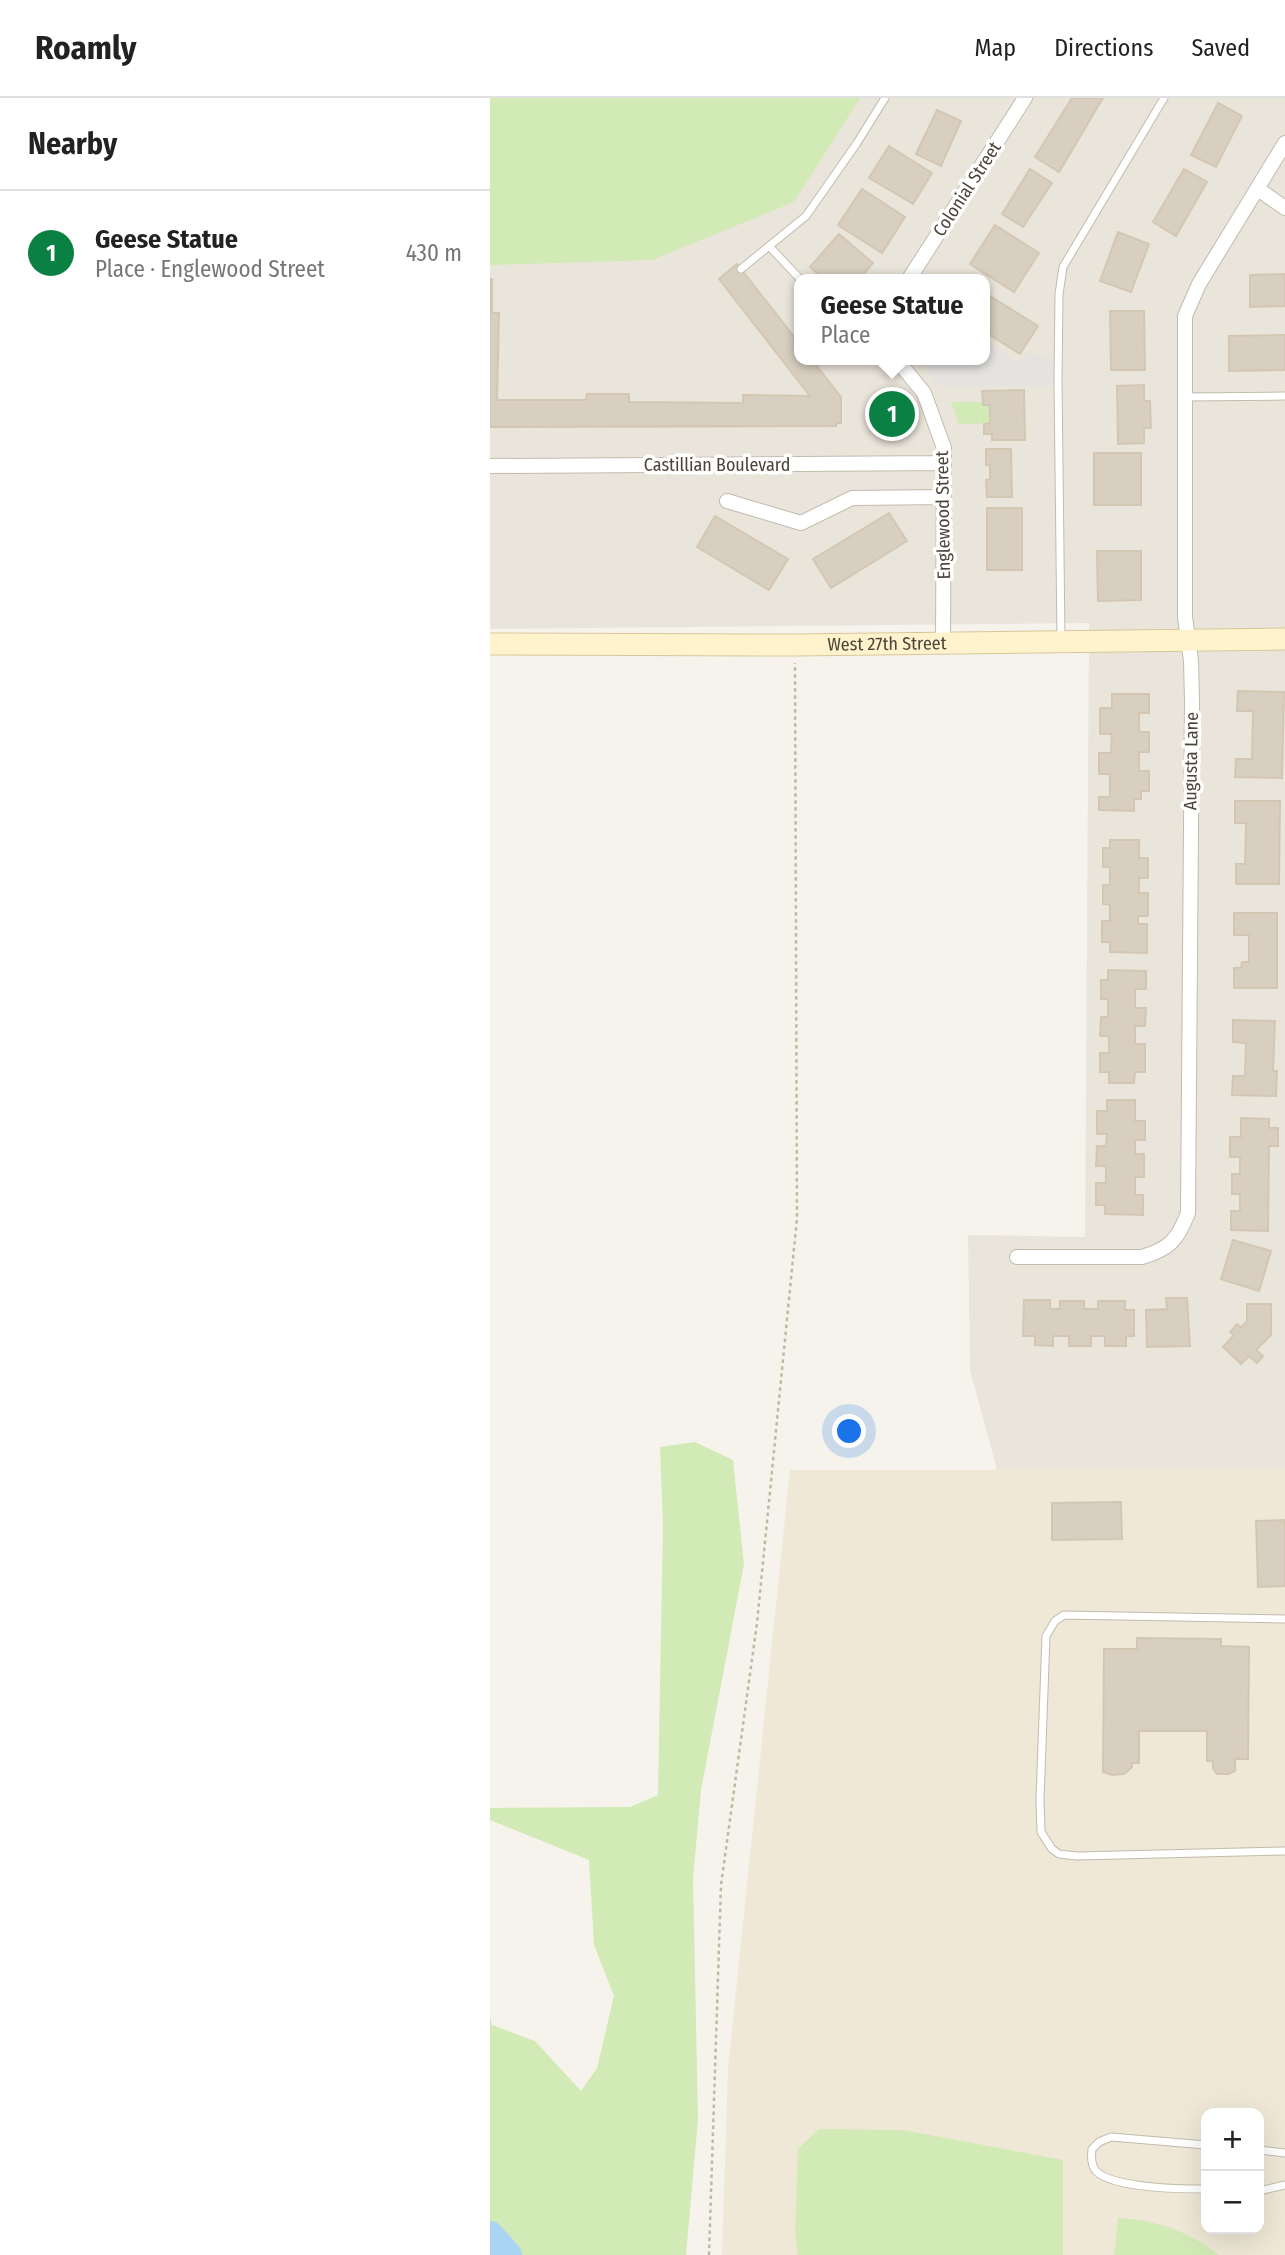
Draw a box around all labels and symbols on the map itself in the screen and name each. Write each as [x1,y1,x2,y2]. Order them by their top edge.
street label: Colonial Street [928,138,1006,240]
pin: 1 [869,388,915,440]
street label: Englewood Street [931,450,955,580]
street label: Castillian Boulevard [644,454,790,476]
street label: West 27th Street [827,632,947,656]
street label: Augusta Lane [1179,712,1203,810]
your location [832,1414,866,1448]

